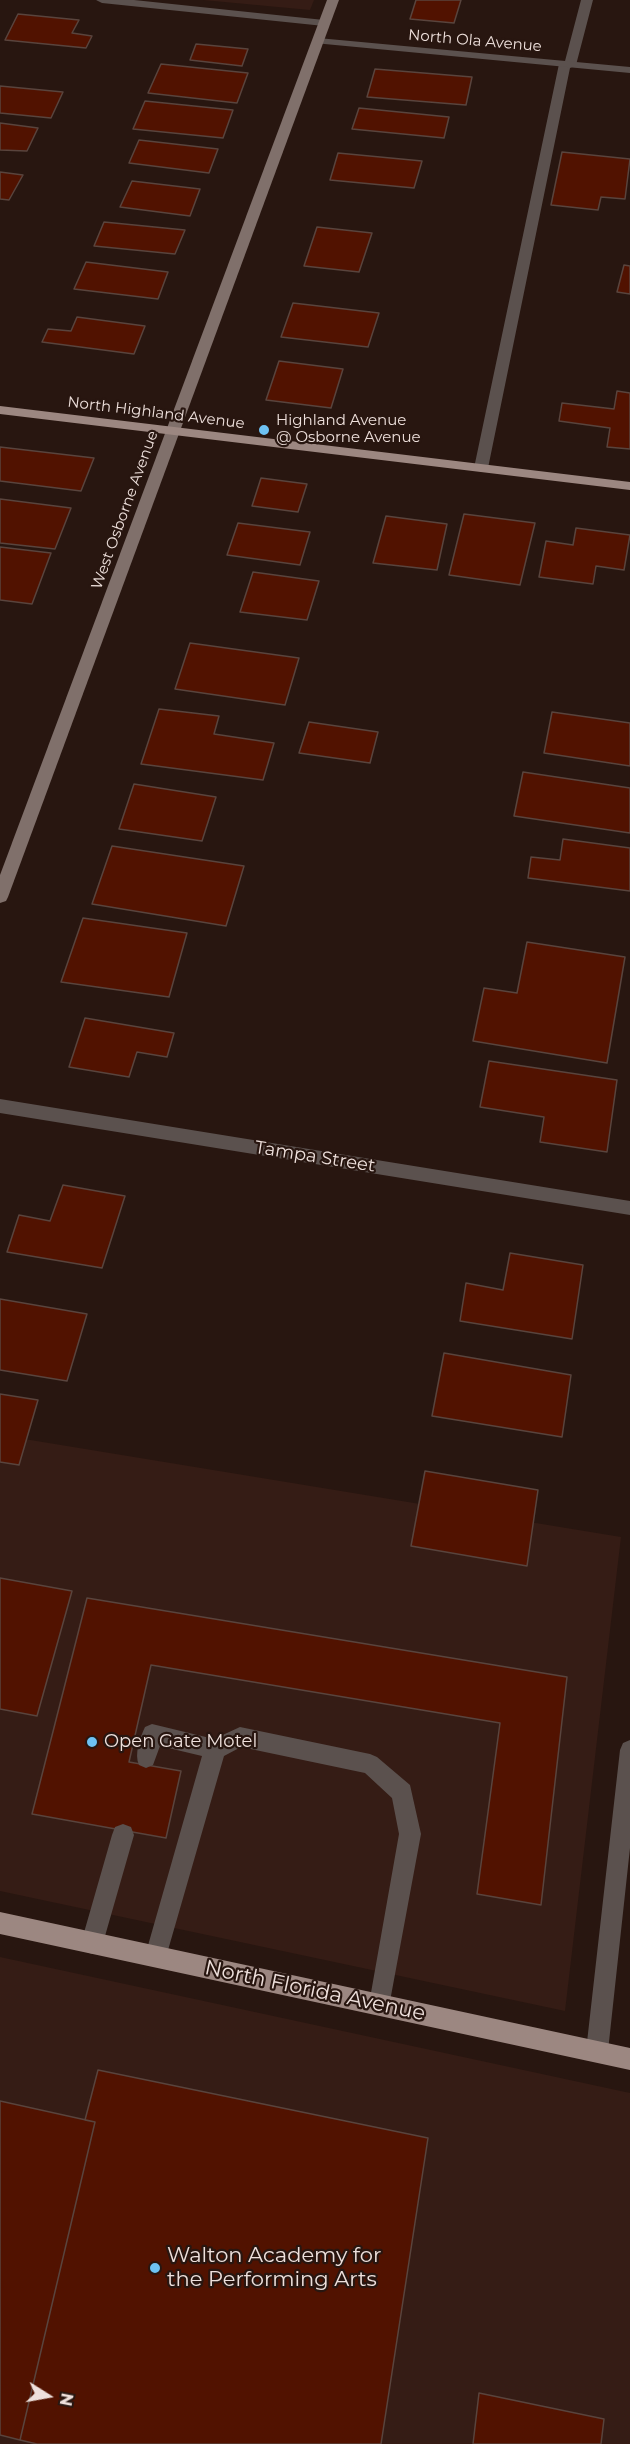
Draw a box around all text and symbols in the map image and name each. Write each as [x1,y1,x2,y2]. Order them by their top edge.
street label: North Ola Avenue [407,26,543,56]
street label: North Highland Avenue [66,393,246,433]
place label: Highland Avenue @ Osborne Avenue [276,412,421,447]
marker: Highland Avenue @ Osborne Avenue [257,423,271,437]
street label: West Osborne Avenue [88,428,162,592]
street label: Tampa Street [253,1137,377,1177]
place label: Open Gate Motel [104,1731,257,1753]
marker: Open Gate Motel [85,1735,99,1749]
street label: North Florida Avenue [203,1955,427,2027]
place label: Walton Academy for the Performing Arts [167,2243,381,2293]
marker: Walton Academy for the Performing Arts [148,2261,162,2275]
north arrow [18,2366,78,2426]
text: N [56,2391,77,2408]

